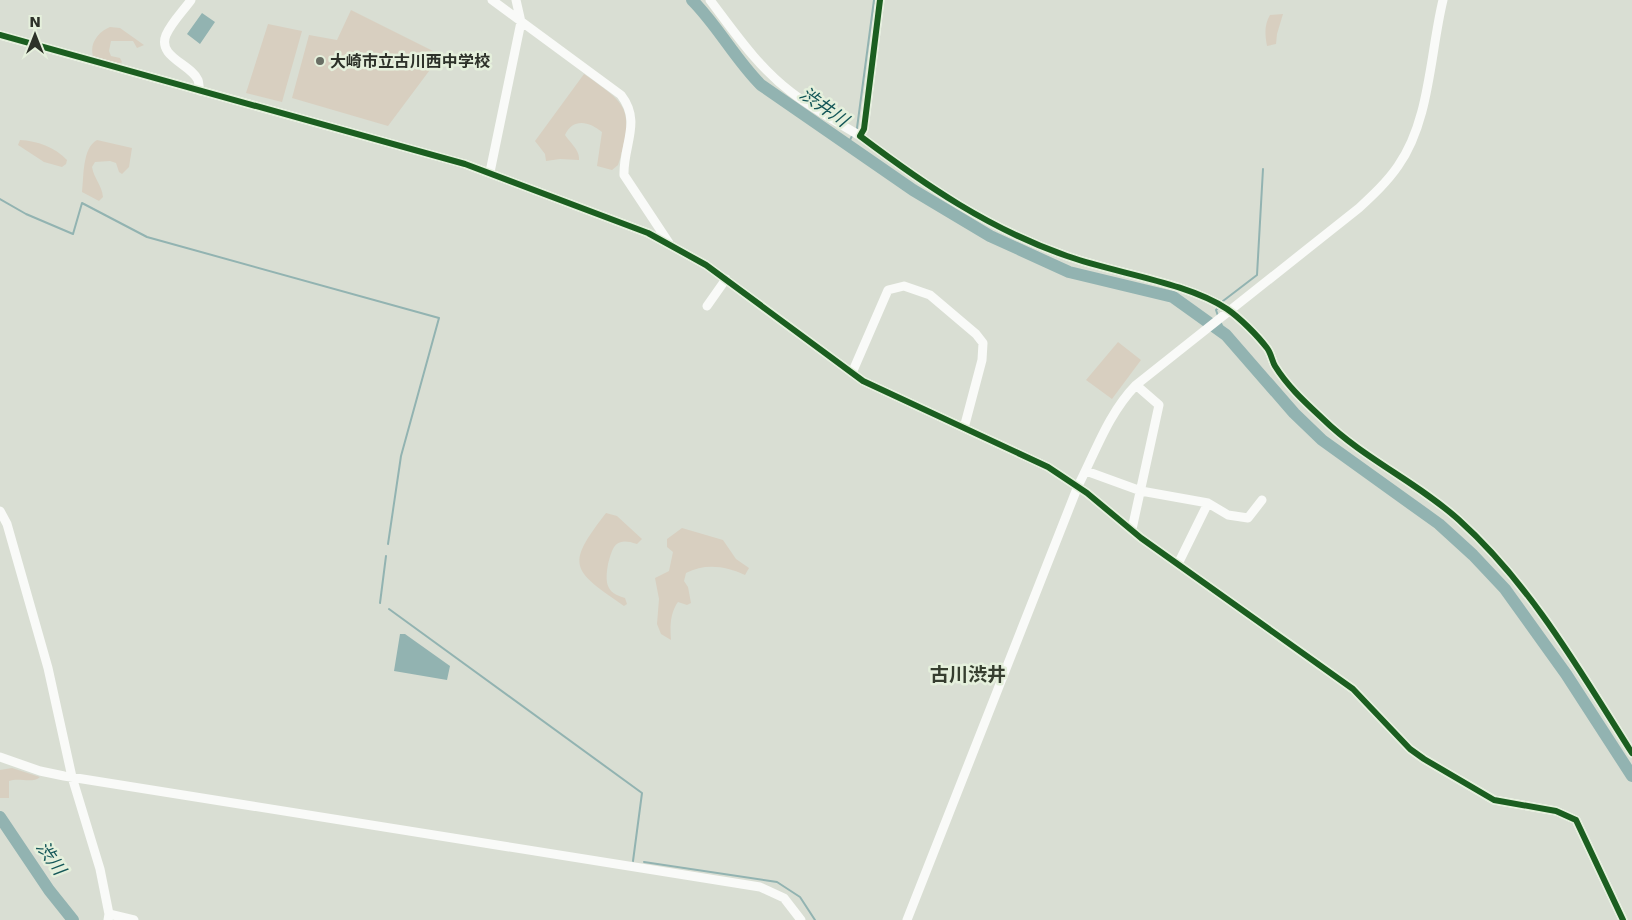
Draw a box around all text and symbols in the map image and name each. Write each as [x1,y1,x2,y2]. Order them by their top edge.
north arrow [10,10,60,60]
text: N [29,14,41,30]
place label: 大崎市立古川西中学校 [330,52,490,71]
marker: 大崎市立古川西中学校 [314,55,326,67]
water label: 渋井川 [796,83,854,132]
district label: 古川渋井 [930,663,1006,685]
water label: 渋川 [32,837,71,880]

